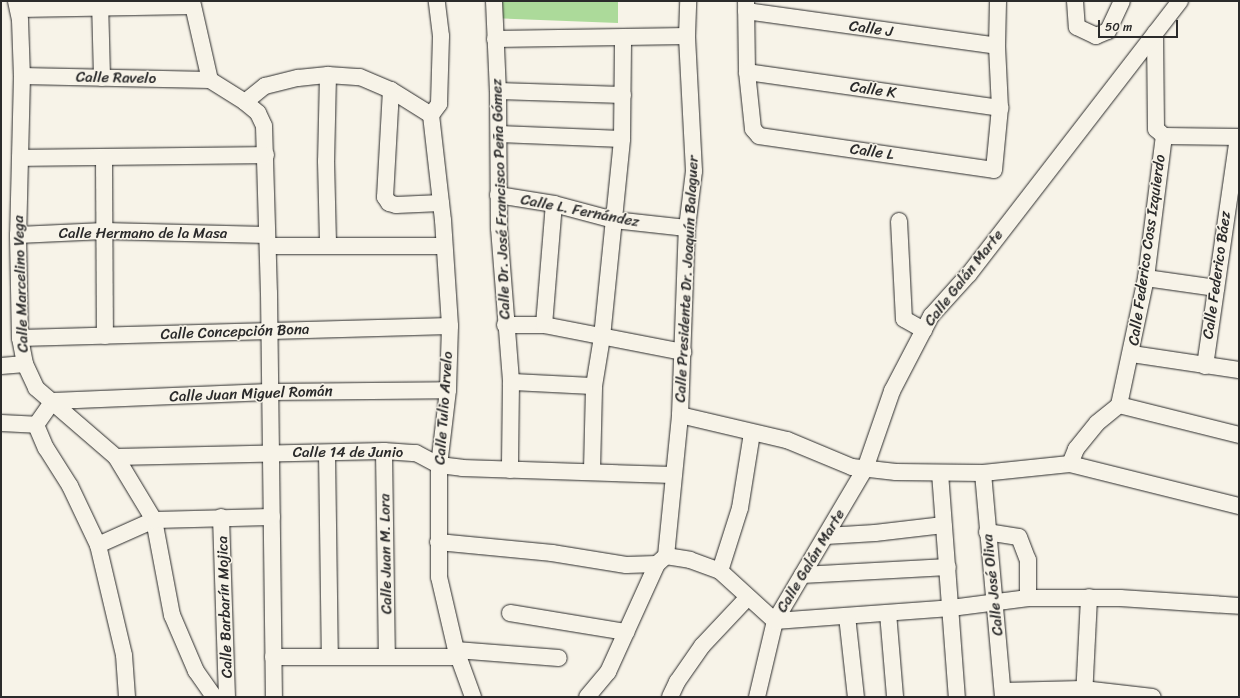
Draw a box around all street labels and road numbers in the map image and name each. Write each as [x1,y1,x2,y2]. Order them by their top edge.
street label: Calle J [848,17,894,41]
street label: Calle Ravelo [76,68,156,88]
street label: Calle K [849,78,897,102]
street label: Calle Dr. José Francisco Peña Gómez [488,79,514,319]
street label: Calle L [849,140,895,164]
street label: Calle Federico Coss Izquierdo [1125,153,1169,347]
street label: Calle Presidente Dr. Joaquín Balaguer [672,155,702,403]
street label: Calle L. Fernández [519,191,641,231]
street label: Calle Federico Báez [1199,210,1235,340]
street label: Calle Marcelino Vega [10,215,32,353]
street label: Calle Hermano de la Masa [58,225,228,243]
street label: Calle Galán Marte [921,226,1007,330]
street label: Calle Concepción Bona [160,320,310,344]
street label: Calle Tulio Arvelo [431,350,457,466]
street label: Calle Juan Miguel Román [169,382,333,406]
street label: Calle 14 de Junio [293,444,403,462]
street label: Calle Juan M. Lora [376,494,396,614]
street label: Calle Galán Marte [773,506,849,616]
street label: Calle José Oliva [979,533,1007,637]
street label: Calle Barbarín Mojica [214,536,236,678]

